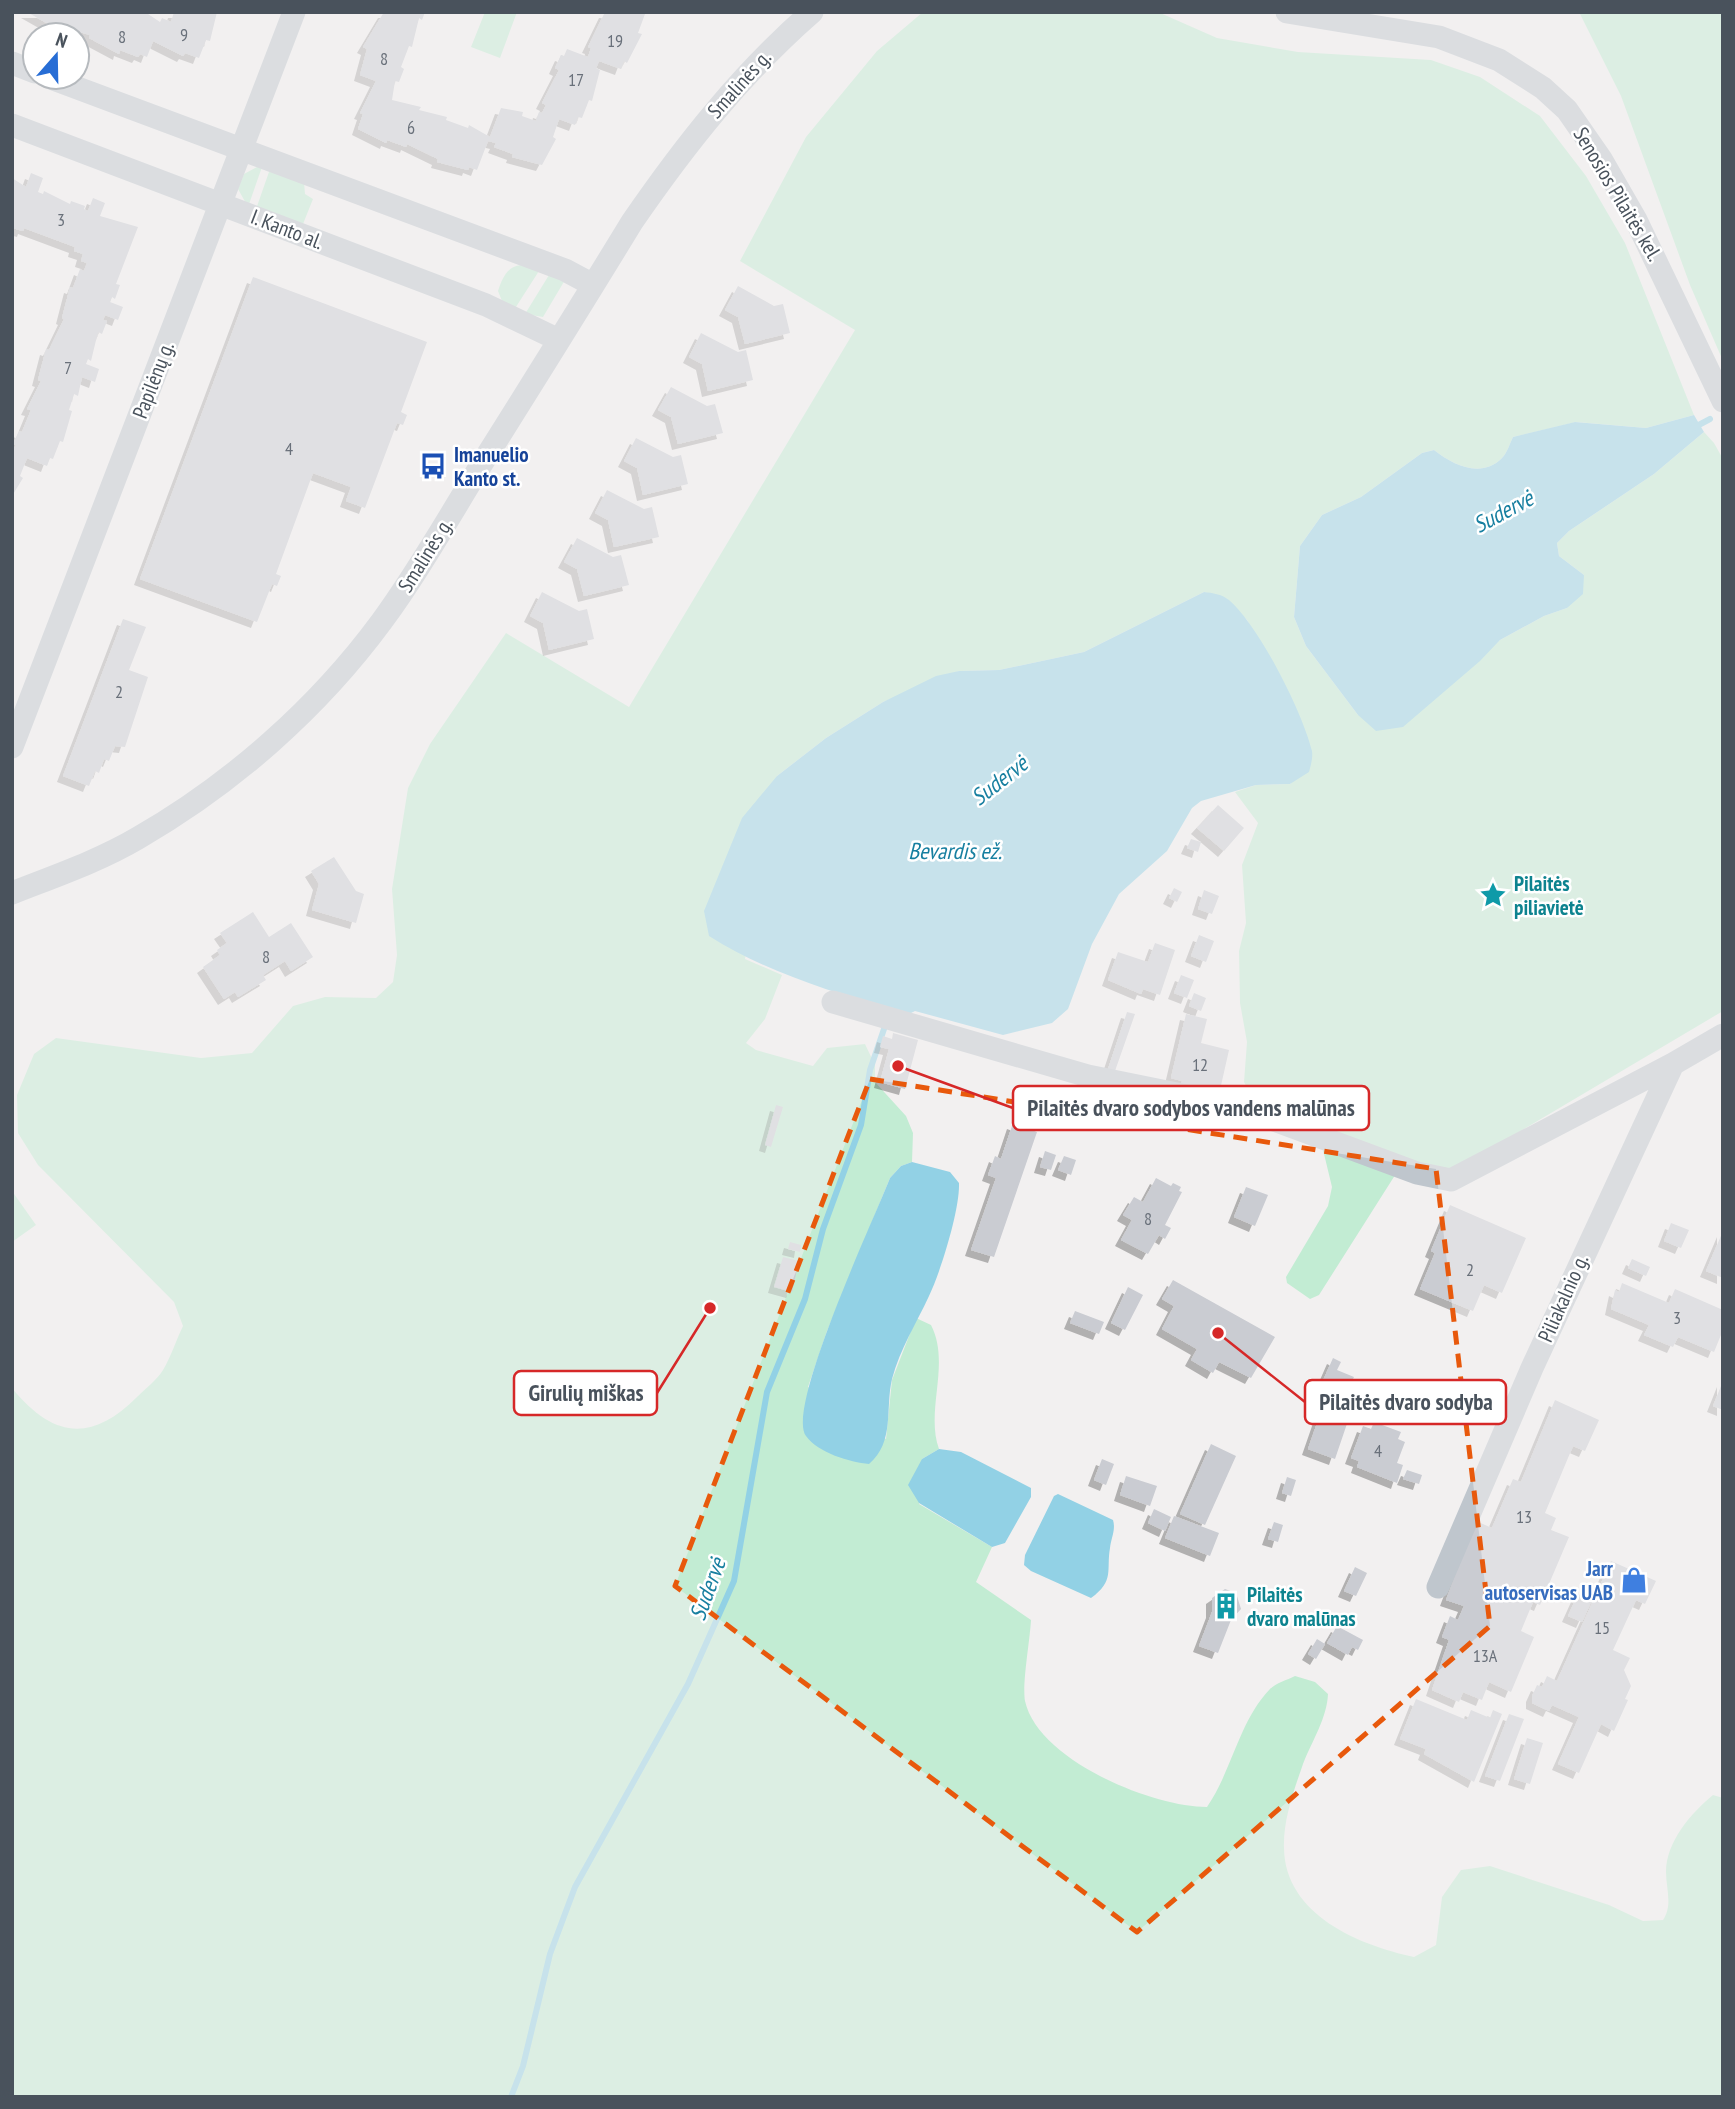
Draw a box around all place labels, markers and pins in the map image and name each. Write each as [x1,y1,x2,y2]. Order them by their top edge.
place label: Imanuelio Kanto st. [454,441,529,492]
bus stop icon: Imanuelio Kanto st. [418,451,448,481]
place label: Pilaitės piliavietė [1514,870,1584,921]
place icon: Pilaitės piliavietė [1478,880,1508,910]
callout: Pilaitės dvaro sodybos vandens malūnas [1013,1086,1369,1130]
callout: Girulių miškas [514,1371,657,1415]
callout: Pilaitės dvaro sodyba [1305,1380,1506,1424]
place label: Jarr autoservisas UAB [1485,1555,1614,1606]
shop icon: Jarr autoservisas UAB [1619,1565,1649,1595]
place label: Pilaitės dvaro malūnas [1247,1581,1356,1632]
building icon: Pilaitės dvaro malūnas [1211,1591,1241,1621]

